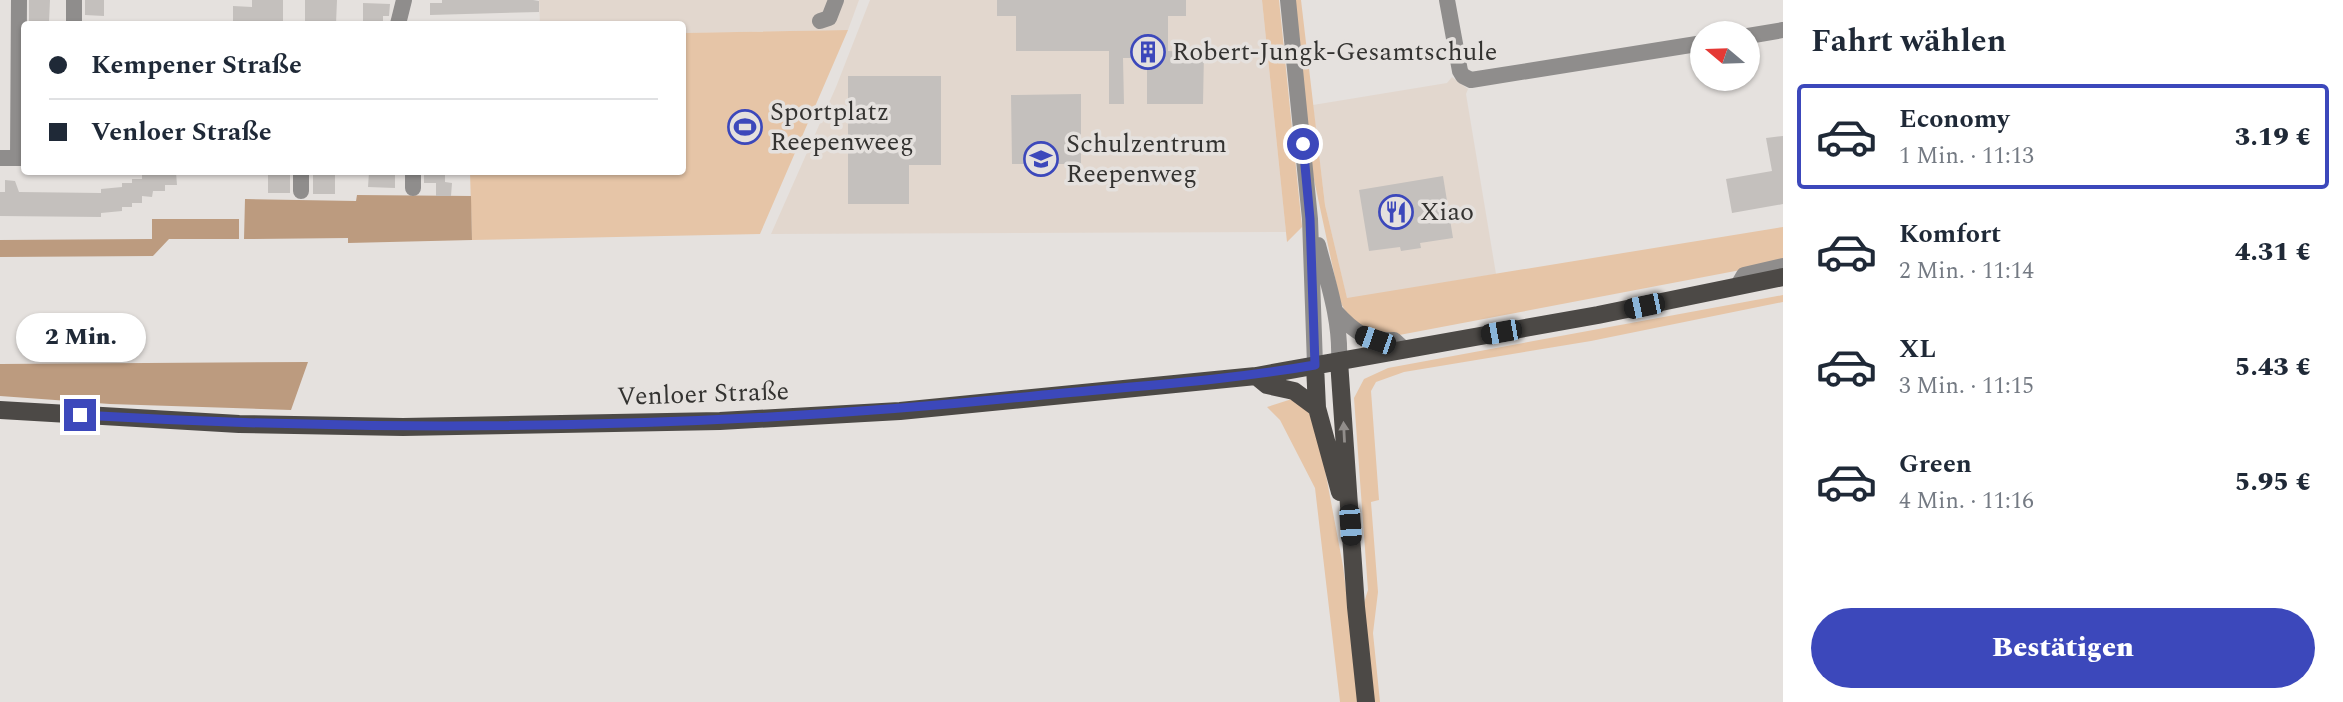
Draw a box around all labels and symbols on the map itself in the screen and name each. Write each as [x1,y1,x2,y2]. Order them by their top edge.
north arrow [1690,21,1760,91]
place label: Robert-Jungk-Gesamtschule [1172,32,1497,72]
building icon: Robert-Jungk-Gesamtschule [1129,33,1167,71]
place label: Sportplatz Reepenweeg [770,92,914,162]
sports icon: Sportplatz Reepenweeg [726,108,764,146]
place label: Schulzentrum Reepenweg [1066,124,1227,194]
route start [1287,128,1319,160]
school or university icon: Schulzentrum Reepenweg [1022,140,1060,178]
place label: Xiao [1420,192,1474,232]
restaurant icon: Xiao [1377,193,1415,231]
car [1622,291,1667,321]
callout: 2 Min. [15,314,145,362]
car [1479,318,1524,346]
car [1352,323,1399,357]
street label: Venloer Straße [616,371,790,417]
route end [64,399,96,431]
one-way arrow [1338,421,1349,443]
car [1339,503,1362,547]

